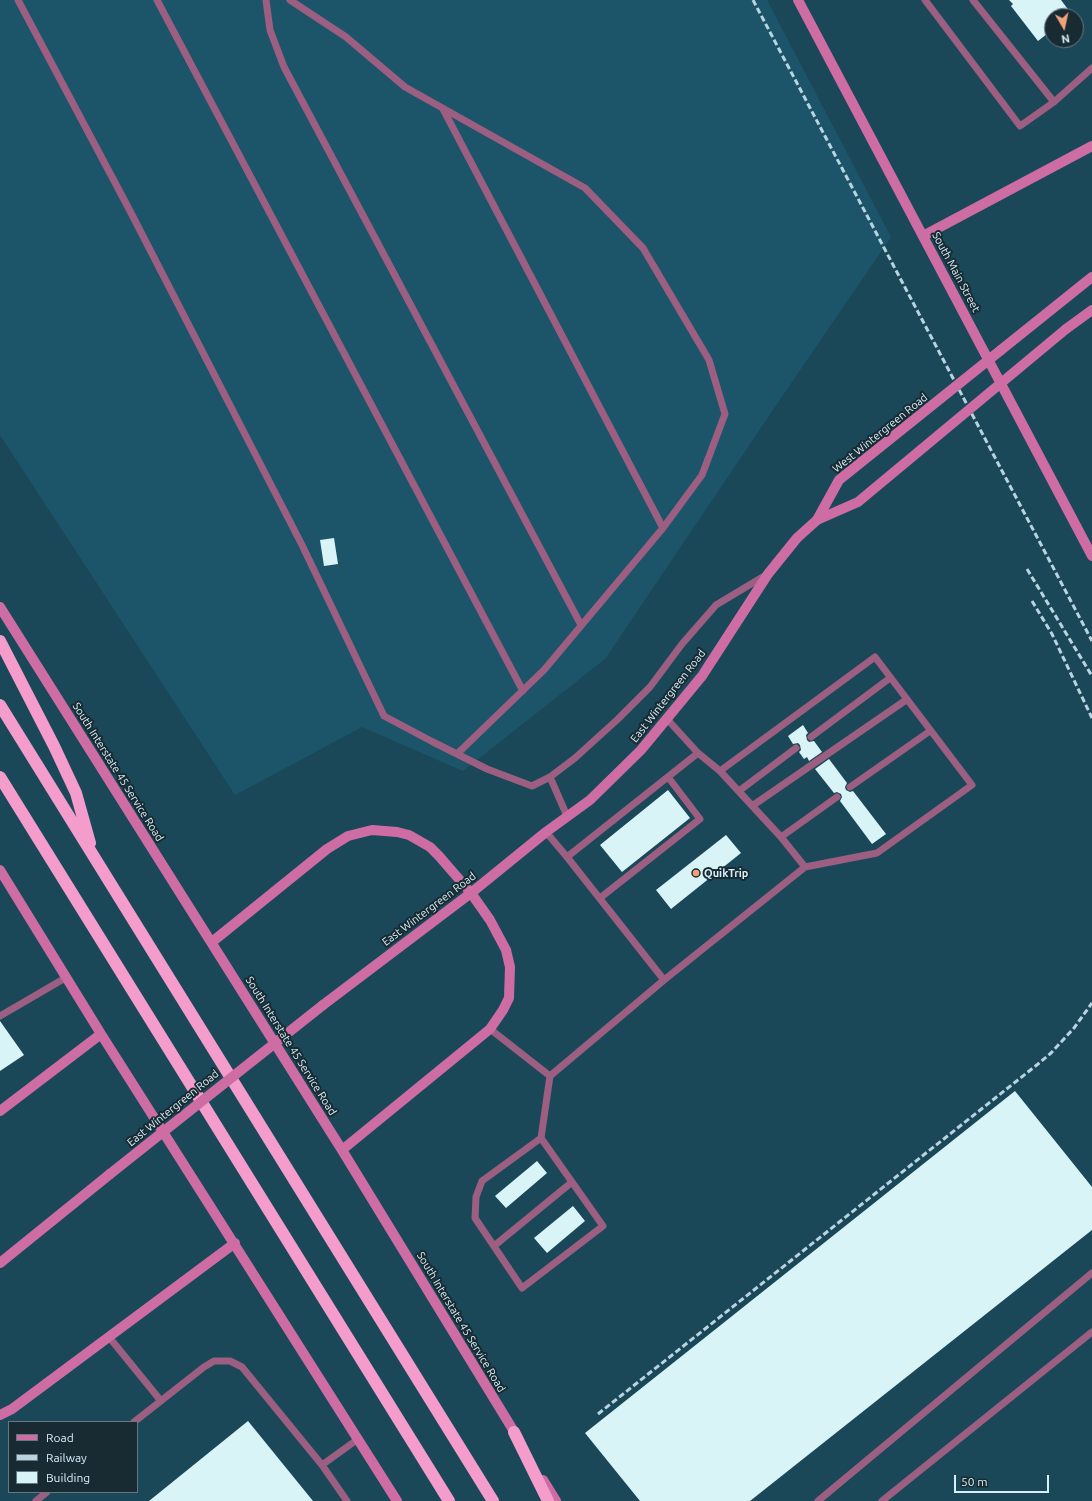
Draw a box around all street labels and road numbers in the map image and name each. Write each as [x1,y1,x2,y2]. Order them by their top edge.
street label: South Main Street [929,230,983,314]
street label: West Wintergreen Road [830,391,930,475]
street label: East Wintergreen Road [628,647,708,745]
street label: South Interstate 45 Service Road [70,700,166,844]
street label: East Wintergreen Road [379,869,479,949]
street label: South Interstate 45 Service Road [243,974,339,1118]
street label: East Wintergreen Road [125,1067,221,1149]
street label: South Interstate 45 Service Road [414,1250,508,1394]

